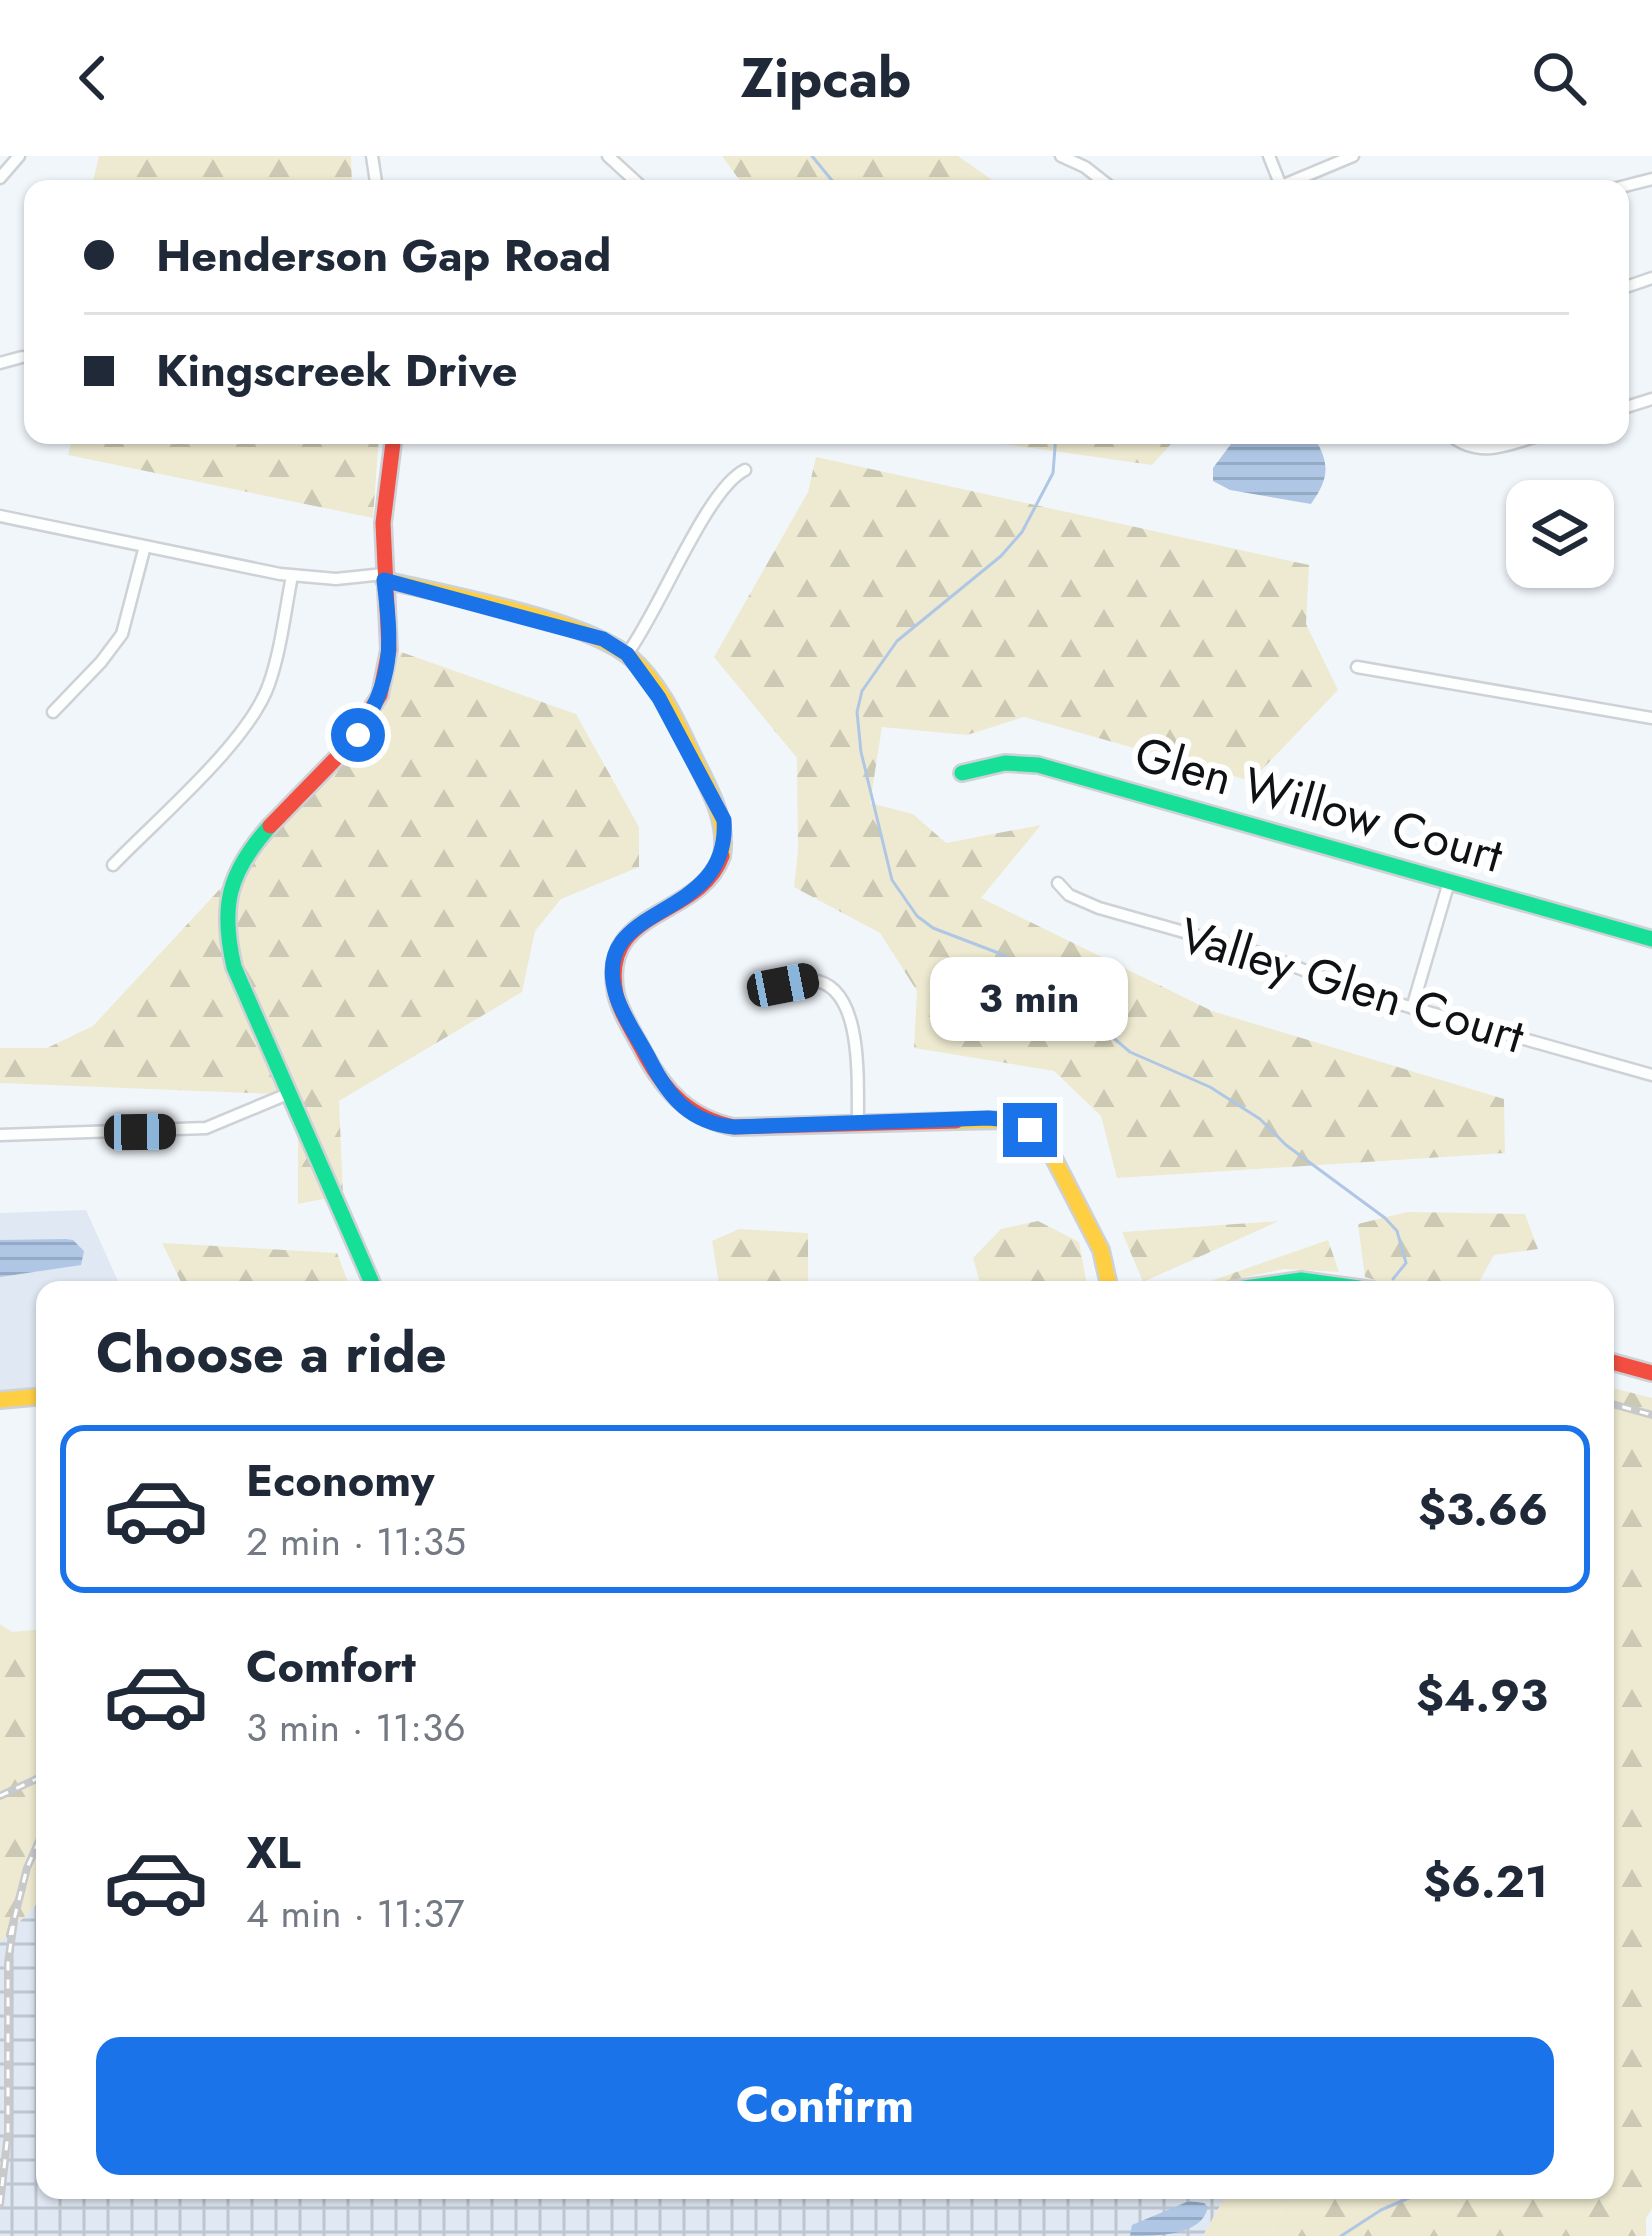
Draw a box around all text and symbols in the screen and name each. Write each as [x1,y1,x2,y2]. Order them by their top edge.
text: Zipcab [741,39,911,117]
icon: back [60,45,126,111]
icon: search [1526,45,1592,111]
text: Henderson Gap Road [156,223,611,288]
text: Kingscreek Drive [156,338,518,403]
map controls [1506,480,1614,588]
button: layers [1506,480,1614,588]
route start [331,708,385,762]
street label: Glen Willow Court [1127,719,1511,890]
street label: Valley Glen Court [1171,900,1533,1071]
callout: 3 min [931,956,1129,1040]
car [744,960,822,1010]
text: 3 min [978,970,1080,1027]
route end [1003,1103,1057,1157]
car [104,1113,176,1151]
text: Choose a ride [96,1314,447,1392]
text: Economy [246,1448,434,1513]
icon: car [102,1455,210,1563]
text: $3.66 [1418,1477,1548,1542]
text: 2 min · 11:35 [246,1513,466,1570]
text: Comfort [246,1634,416,1699]
icon: car [102,1641,210,1749]
text: $4.93 [1416,1663,1548,1728]
text: 3 min · 11:36 [246,1699,466,1756]
text: XL [246,1820,301,1885]
icon: car [102,1827,210,1935]
text: $6.21 [1423,1849,1548,1914]
text: 4 min · 11:37 [246,1885,465,1942]
button: Confirm [96,2037,1554,2175]

